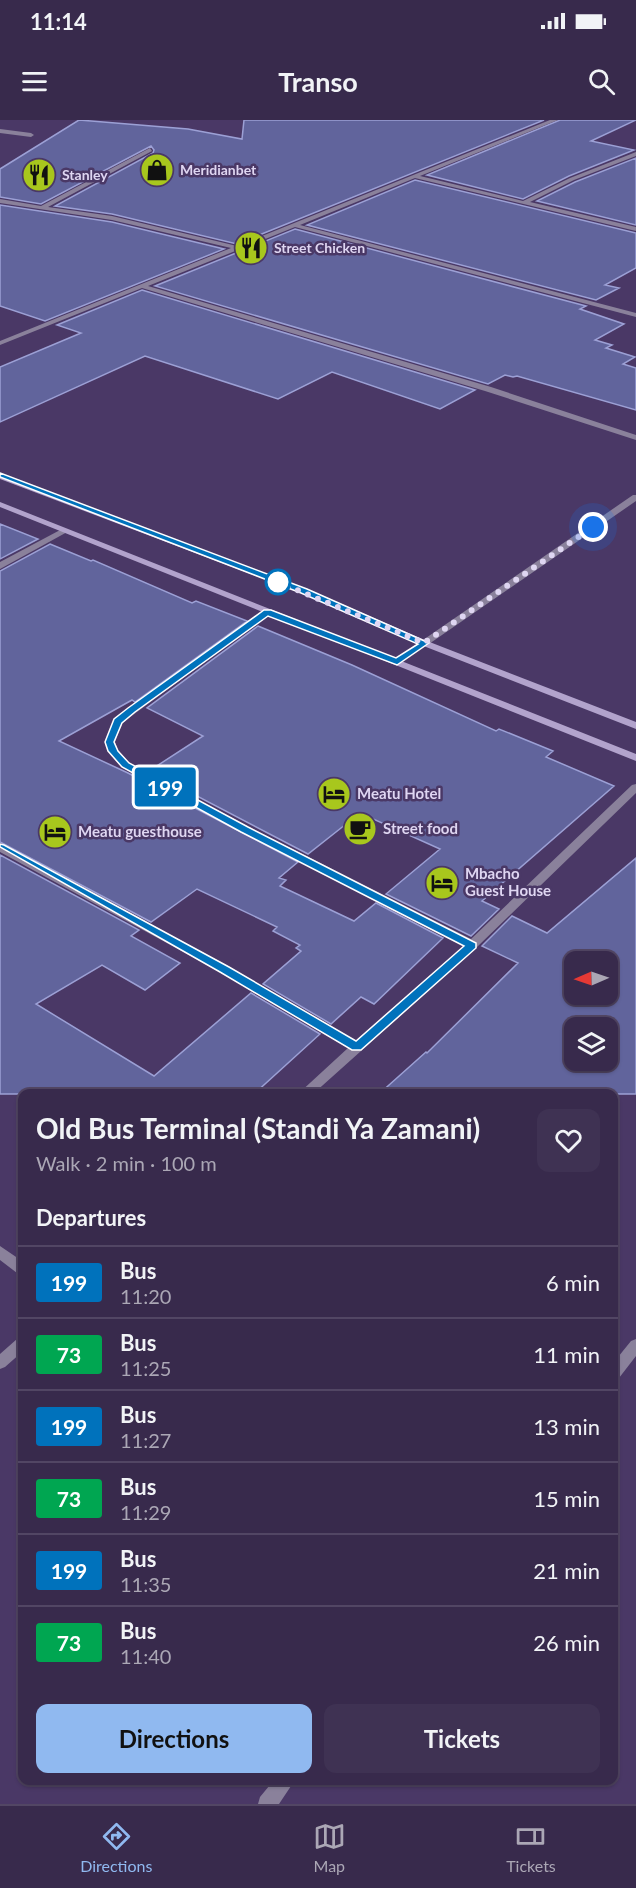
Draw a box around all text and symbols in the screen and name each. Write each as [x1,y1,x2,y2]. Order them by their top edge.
text: 11:14 [30,8,87,35]
icon: menu [18,65,51,98]
text: Transo [278,65,358,98]
icon: search [585,65,618,98]
shop icon: Meridianbet [139,152,175,188]
restaurant icon: Stanley [21,157,57,193]
place label: Meridianbet [180,161,257,178]
place label: Stanley [62,166,108,183]
restaurant icon: Street Chicken [233,230,269,266]
place label: Street Chicken [274,239,365,256]
your location [578,512,608,542]
unlabelled marker [265,569,291,595]
line badge: 199 [130,768,200,806]
text: 199 [147,775,183,800]
hotel icon: Meatu Hotel [316,776,352,812]
place label: Meatu Hotel [357,784,441,802]
cafe icon: Street food [342,811,378,847]
hotel icon: Meatu guesthouse [37,814,73,850]
place label: Street food [383,819,458,837]
place label: Meatu guesthouse [78,822,202,840]
place label: Mbacho Guest House [465,864,551,899]
hotel icon: Mbacho Guest House [424,865,460,901]
north arrow [564,951,618,1005]
map controls [564,951,618,1071]
button: layers [564,1017,618,1071]
button: heart [537,1109,600,1172]
text: Old Bus Terminal (Standi Ya Zamani) [36,1111,480,1145]
text: Walk · 2 min · 100 m [36,1151,217,1175]
text: Departures [36,1204,146,1231]
text: Bus [120,1257,156,1284]
text: 6 min [546,1269,600,1296]
text: 199 [51,1270,87,1295]
text: 11:20 [120,1284,171,1308]
text: Bus [120,1329,156,1356]
text: 11 min [533,1341,600,1368]
text: 73 [57,1342,81,1367]
text: 11:25 [120,1356,171,1380]
text: Bus [120,1401,156,1428]
text: 13 min [533,1413,600,1440]
text: 199 [51,1414,87,1439]
text: 11:27 [120,1428,171,1452]
text: Bus [120,1473,156,1500]
text: 15 min [533,1485,600,1512]
text: 73 [57,1486,81,1511]
text: 11:29 [120,1500,171,1524]
text: Bus [120,1545,156,1572]
text: 21 min [533,1557,600,1584]
text: 199 [51,1558,87,1583]
text: 11:35 [120,1572,171,1596]
text: Bus [120,1617,156,1644]
text: 26 min [533,1629,600,1656]
text: 73 [57,1630,81,1655]
text: 11:40 [120,1644,171,1668]
button: Directions [36,1704,312,1773]
button: Tickets [324,1704,600,1773]
tab: Directions [80,1820,152,1875]
tab: Map [313,1820,346,1875]
tab: Tickets [506,1820,556,1875]

